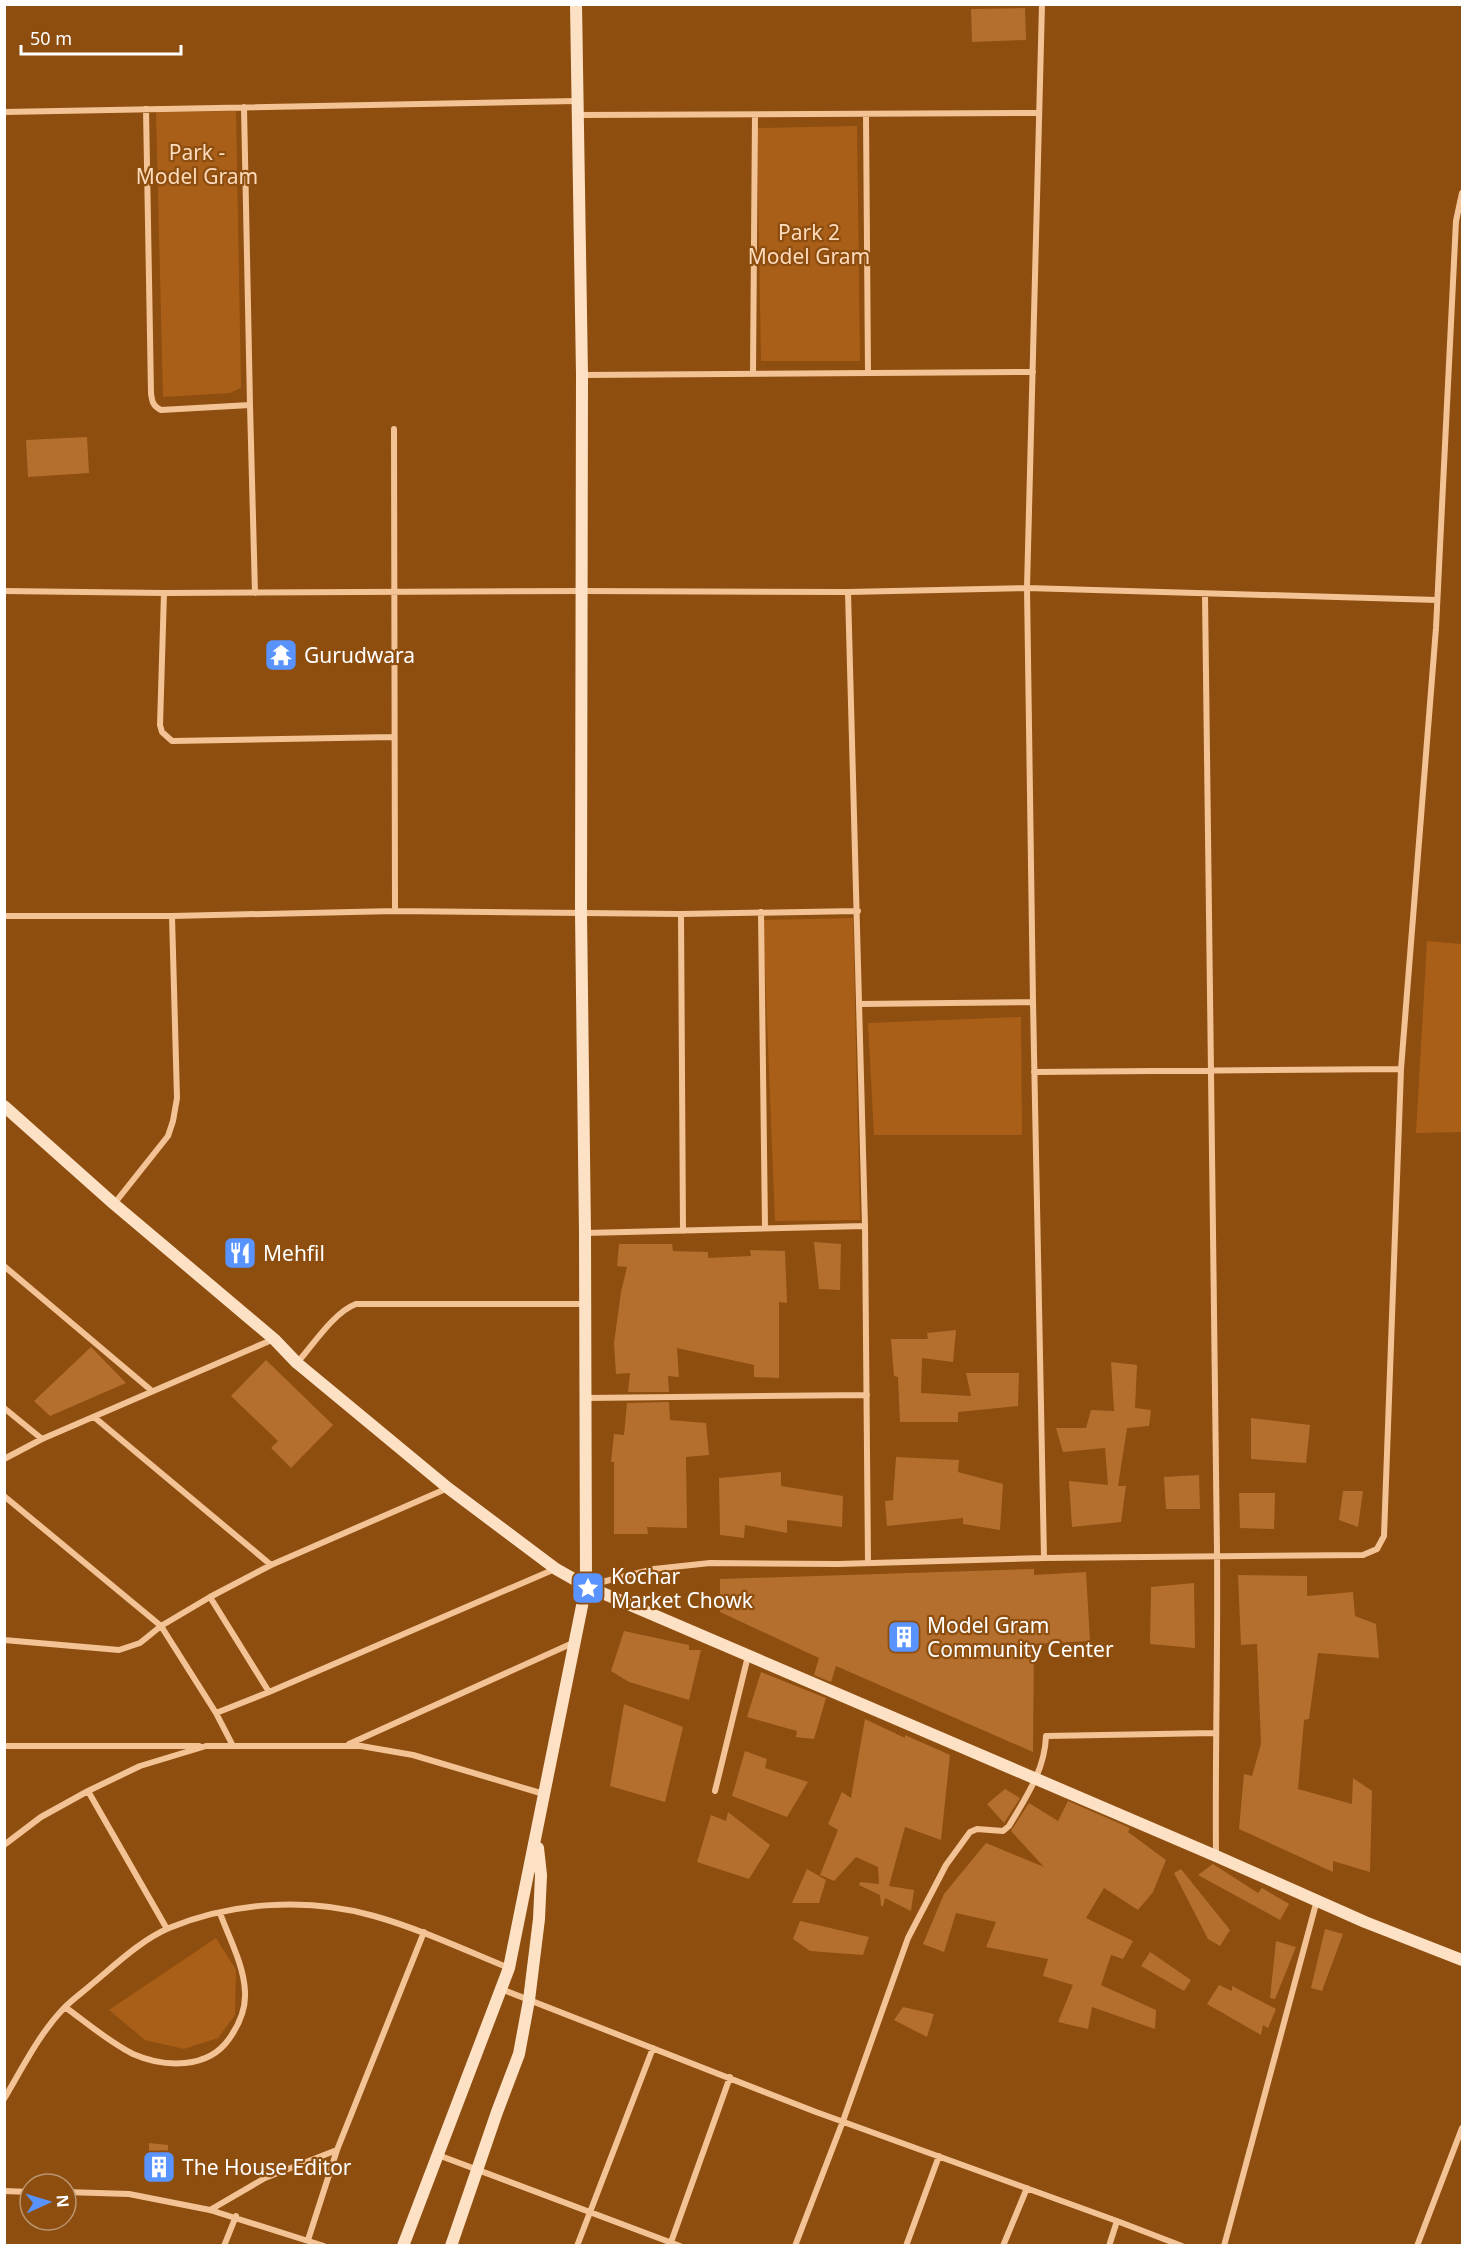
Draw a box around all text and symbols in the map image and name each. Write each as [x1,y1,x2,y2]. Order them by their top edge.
scale bar [21,18,182,56]
text: 50 m [30,26,72,50]
park label: Park - Model Gram [136,138,258,190]
park label: Park 2 Model Gram [748,218,870,270]
temple icon: Gurudwara [263,637,299,673]
place label: Gurudwara [304,641,415,669]
restaurant icon: Mehfil [222,1235,258,1271]
place label: Mehfil [263,1239,325,1267]
place label: Kochar Market Chowk [611,1562,754,1614]
place icon: Kochar Market Chowk [570,1570,606,1606]
place label: Model Gram Community Center [927,1611,1114,1663]
building icon: Model Gram Community Center [886,1619,922,1655]
building icon: The House Editor [141,2149,177,2185]
place label: The House Editor [182,2153,352,2181]
north arrow [18,2172,78,2232]
text: N [52,2194,74,2208]

